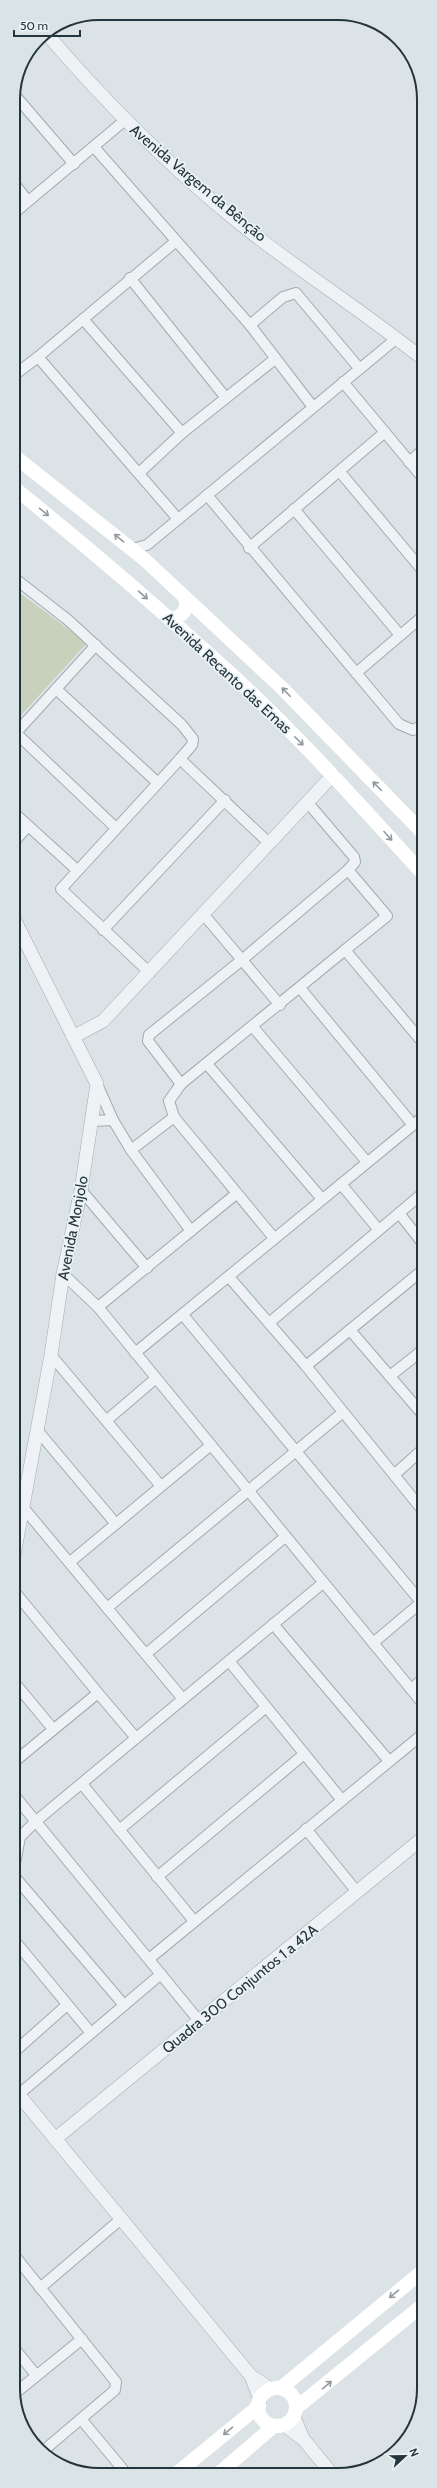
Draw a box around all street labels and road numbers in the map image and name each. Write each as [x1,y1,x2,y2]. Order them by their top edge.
street label: Avenida Vargem da Bênção [126,121,270,245]
street label: Avenida Recanto das Emas [159,609,295,737]
street label: Avenida Monjolo [54,1174,92,1282]
street label: Quadra 300 Conjuntos 1 a 42A [159,1920,322,2057]

